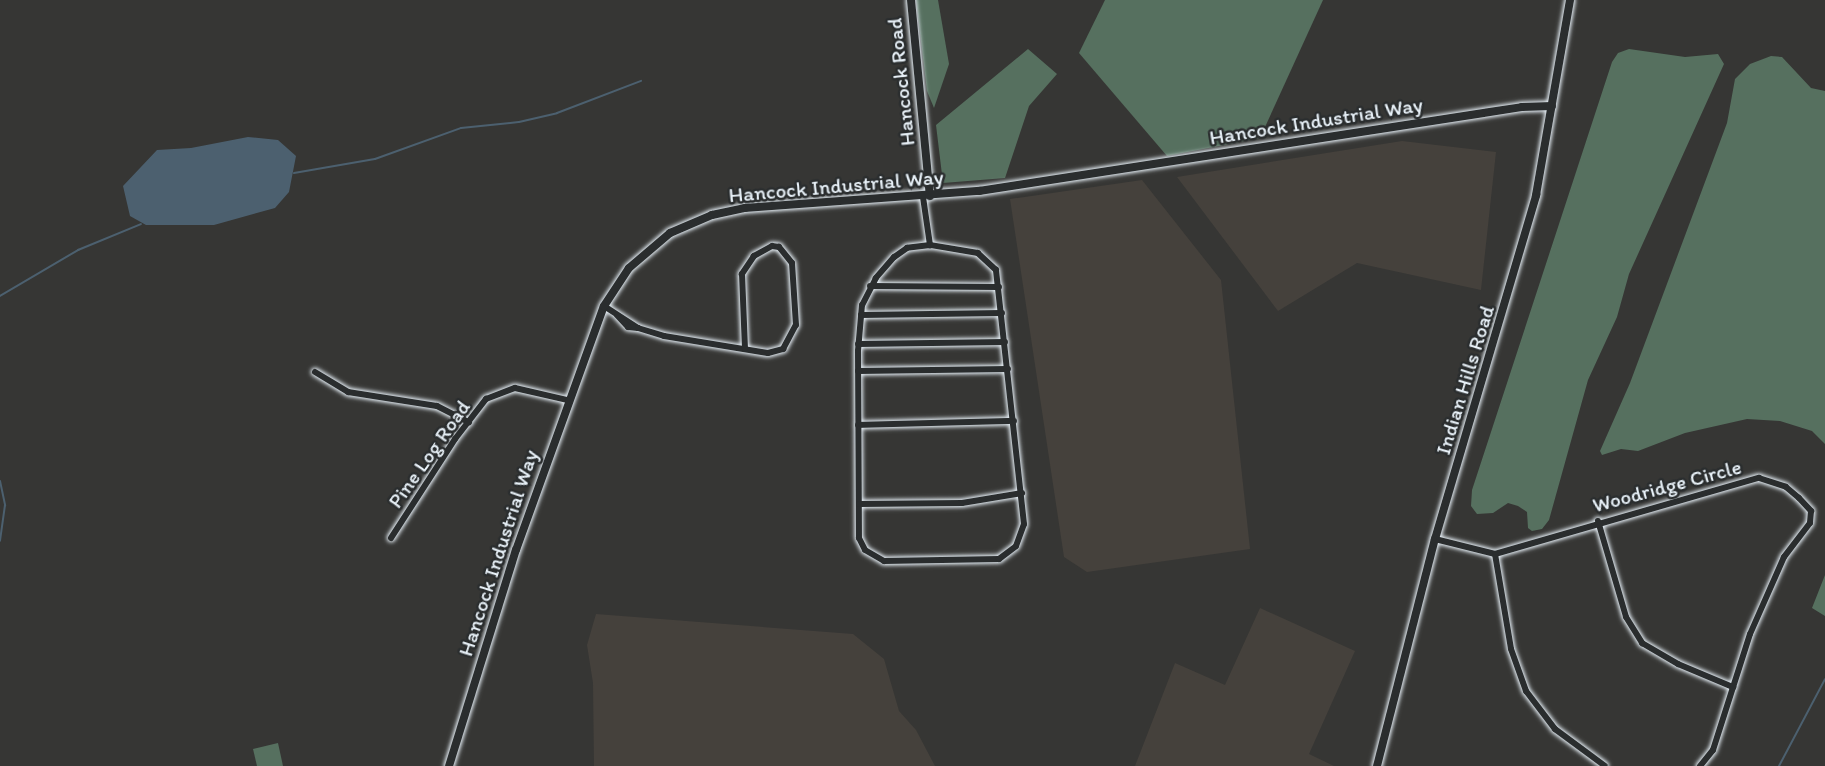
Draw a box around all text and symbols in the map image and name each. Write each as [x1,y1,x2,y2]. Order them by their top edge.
street label: Hancock Road [882,17,920,147]
street label: Hancock Industrial Way [1208,92,1424,150]
street label: Hancock Industrial Way [728,164,944,208]
street label: Indian Hills Road [1430,302,1500,458]
street label: Pine Log Road [383,395,475,513]
street label: Hancock Industrial Way [453,447,543,659]
street label: Woodridge Circle [1590,454,1744,518]

